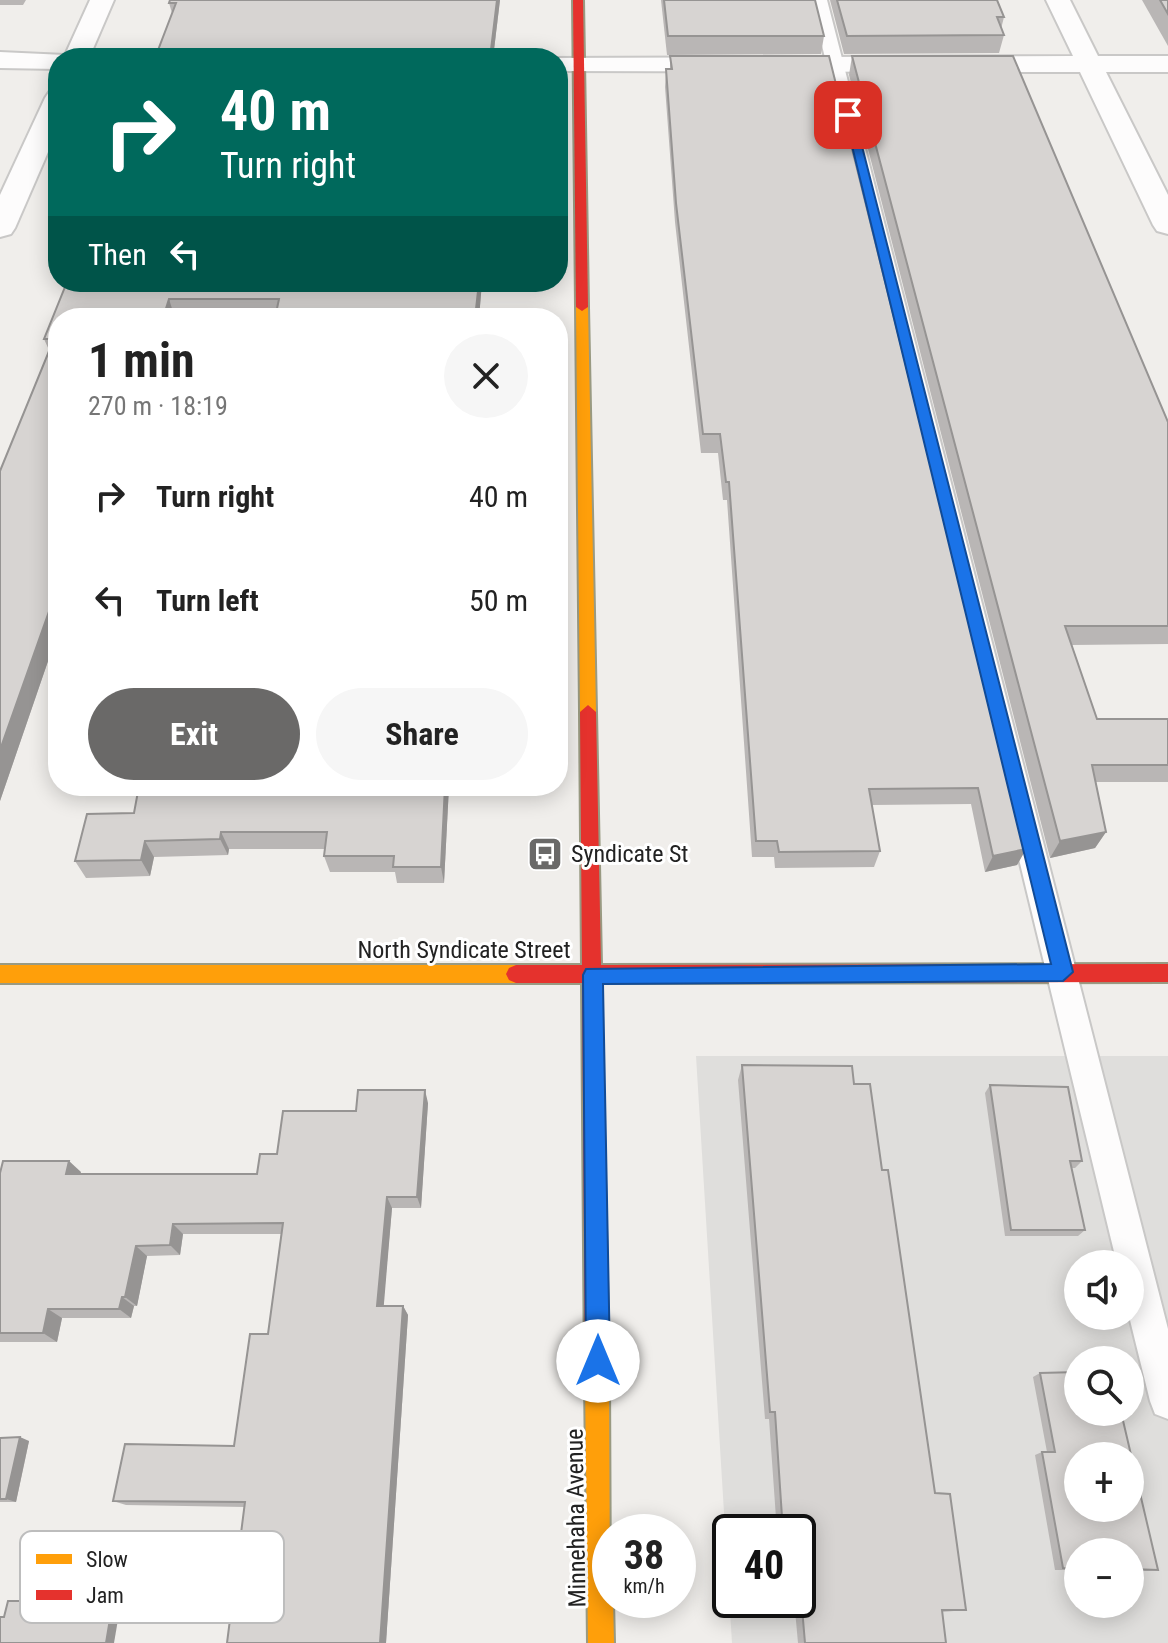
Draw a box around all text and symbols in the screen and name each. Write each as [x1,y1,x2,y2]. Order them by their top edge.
text: 40 m [220,78,331,144]
icon: right [88,80,192,184]
pin [814,81,882,149]
icon: arrive [826,93,870,137]
text: Turn right [220,145,356,187]
icon: left [163,232,207,276]
text: Then [88,237,147,272]
text: 1 min [88,332,195,389]
button: close [444,334,528,418]
text: 270 m · 18:19 [88,391,228,421]
icon: right [88,474,132,518]
text: Turn right [156,479,274,514]
text: 40 m [469,479,528,514]
icon: left [88,578,132,622]
text: Turn left [156,583,259,618]
text: 50 m [469,583,528,618]
button: Exit [88,688,300,780]
button: Share [316,688,528,780]
bus stop icon: Syndicate St [526,835,564,873]
place label: Syndicate St [571,840,688,868]
street label: North Syndicate Street [357,936,571,964]
map controls [1064,1250,1144,1618]
button: sound [1064,1250,1144,1330]
position arrow [556,1319,640,1403]
button: search [1064,1346,1144,1426]
street label: Minnehaha Avenue [560,1428,592,1608]
button: + [1064,1442,1144,1522]
speed limit sign: 40 [712,1514,816,1618]
legend [20,1531,284,1623]
text: 38 [624,1532,664,1579]
button: − [1064,1538,1144,1618]
text: Slow [86,1547,128,1572]
text: km/h [623,1574,665,1598]
text: Jam [86,1583,124,1608]

